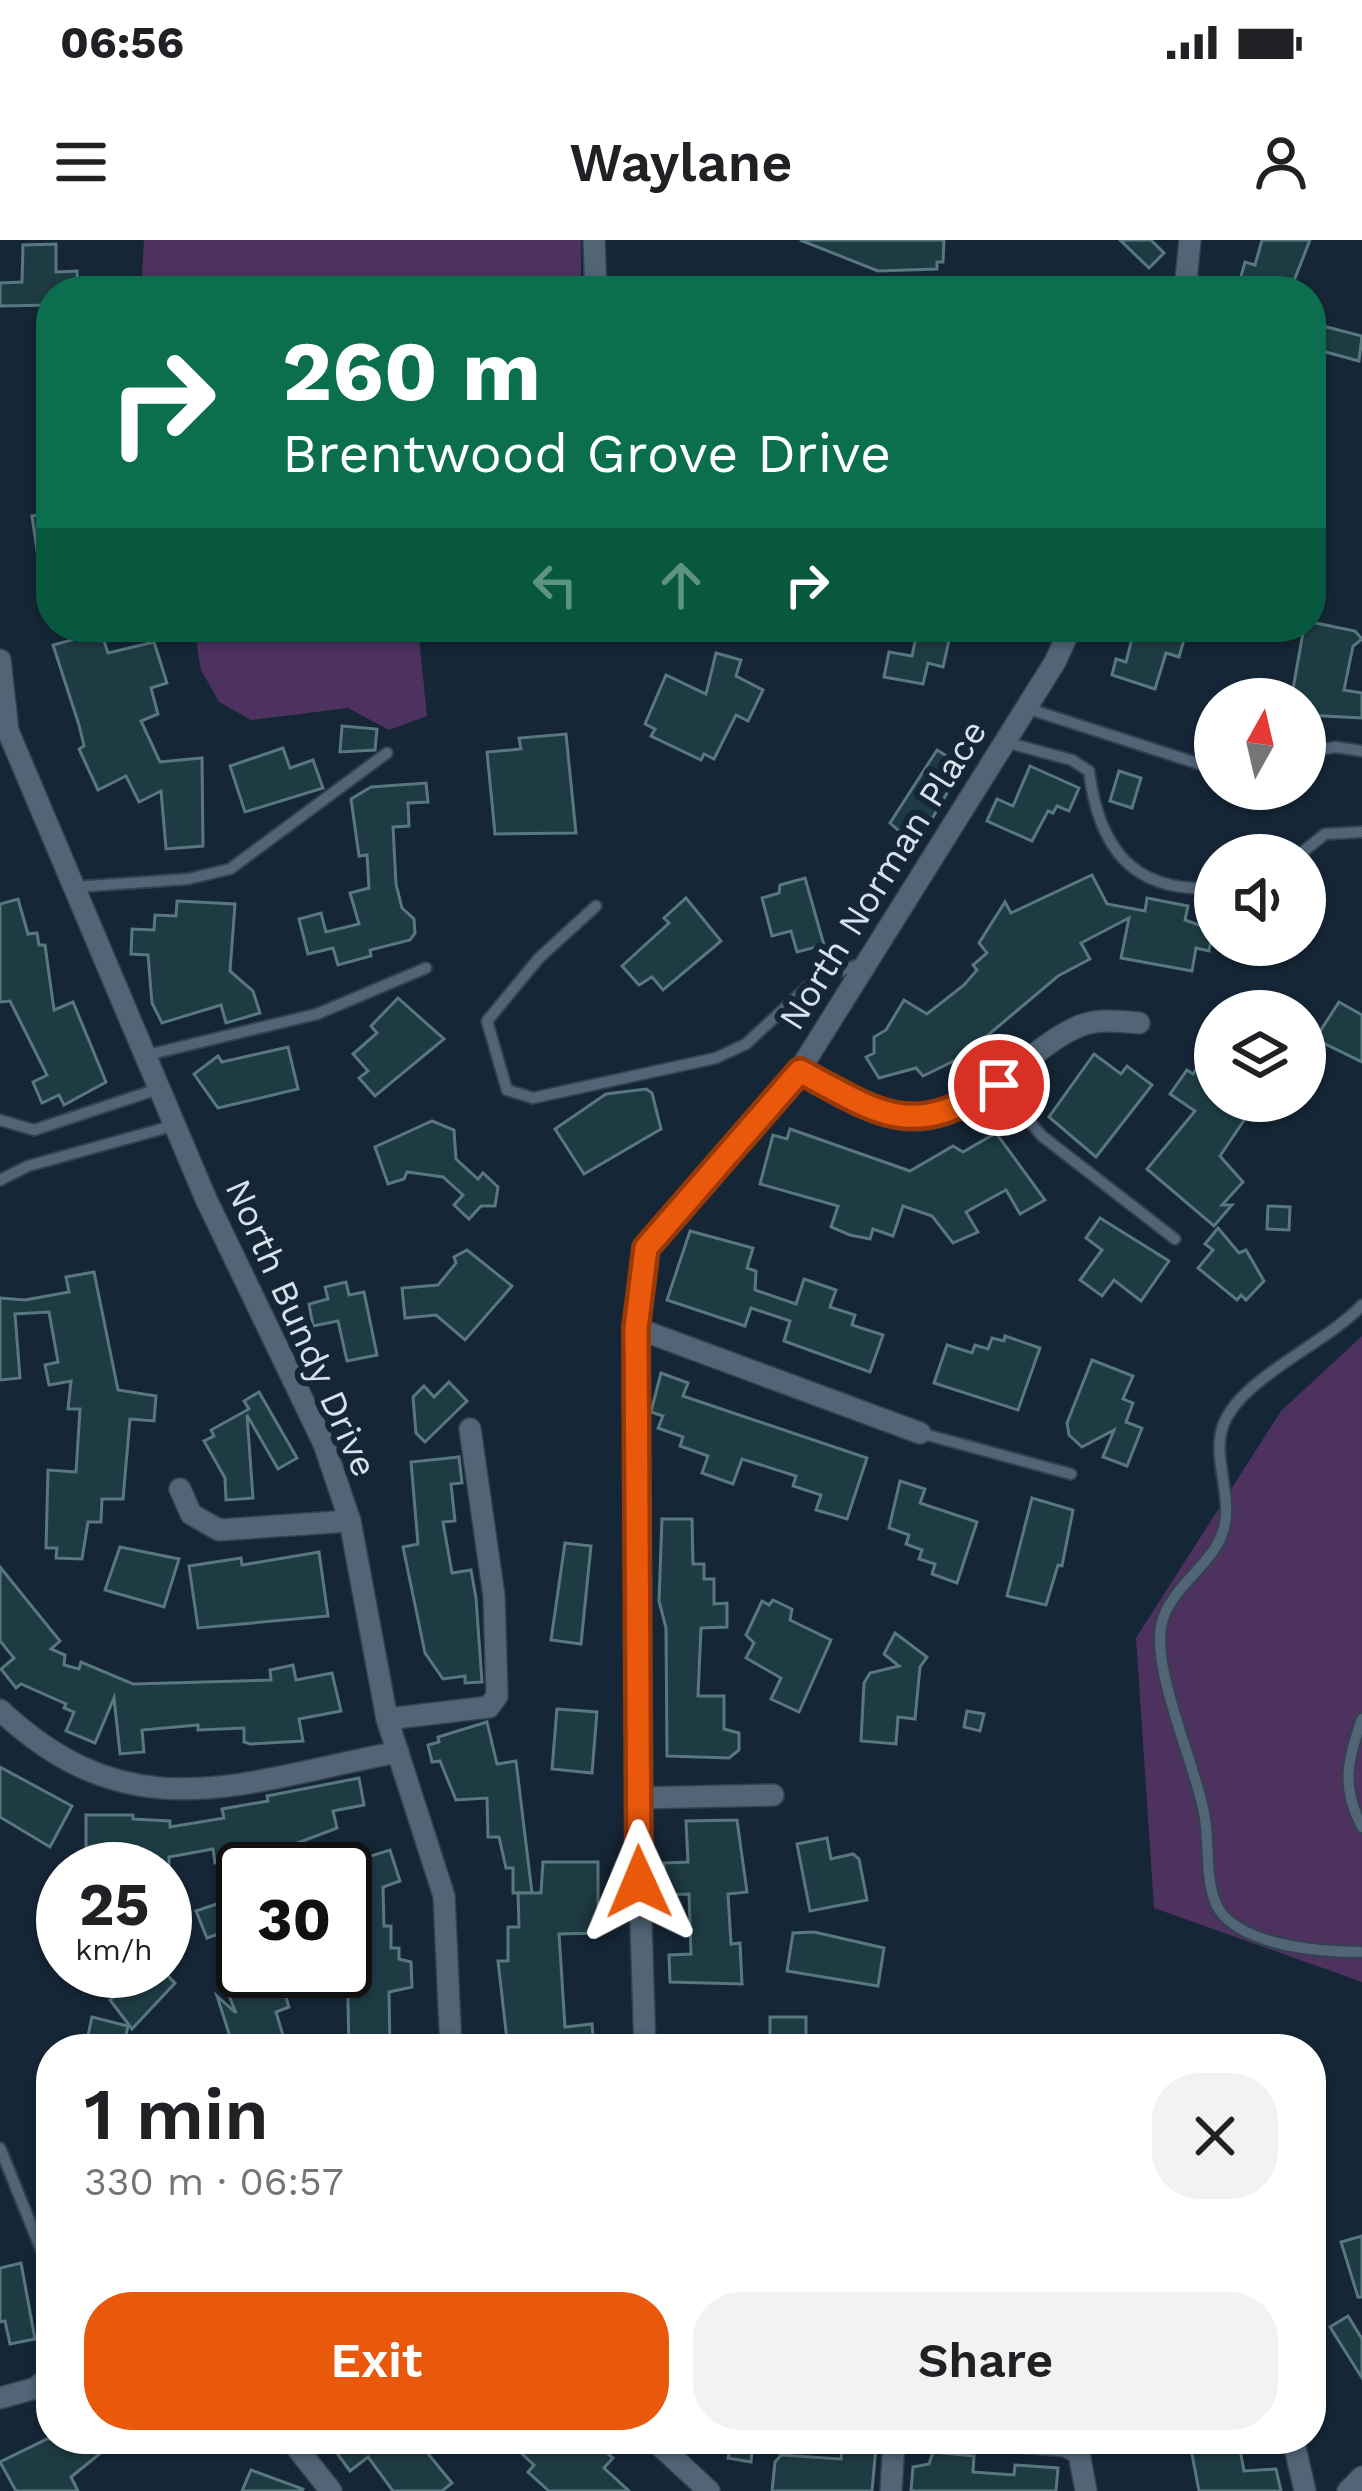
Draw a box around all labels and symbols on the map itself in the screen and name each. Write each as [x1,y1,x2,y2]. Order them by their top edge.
north arrow [1194,678,1326,810]
street label: North Norman Place [771,713,995,1037]
pin [948,1034,1050,1136]
street label: North Bundy Drive [217,1173,385,1483]
position arrow [576,1819,702,1945]
speed limit sign: 30 [216,1842,372,1998]

